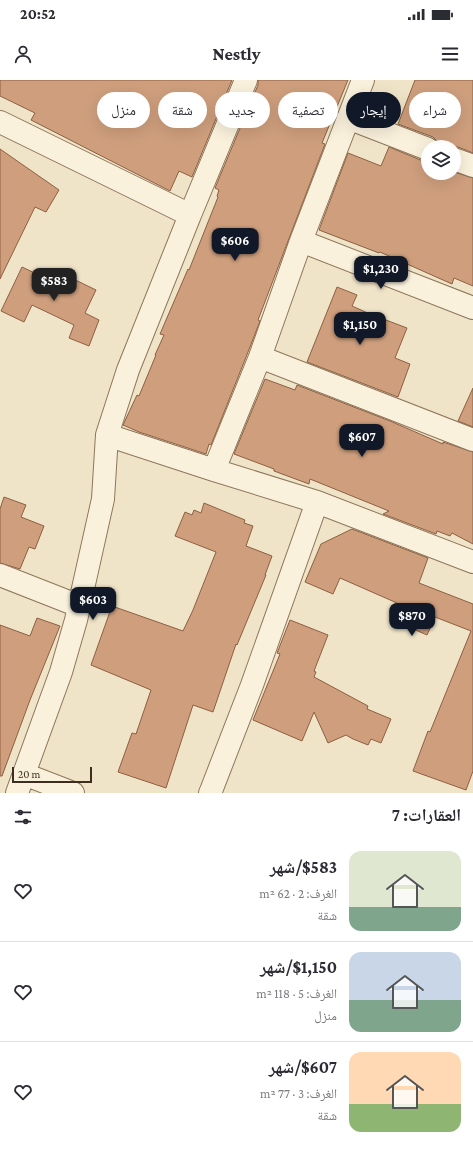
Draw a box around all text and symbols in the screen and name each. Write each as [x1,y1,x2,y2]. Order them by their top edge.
text: 20:52 [20,6,56,22]
icon: person [12,43,34,65]
icon: menu [439,43,461,65]
text: Nestly [212,44,261,64]
chip: منزل [97,92,150,128]
chip: شقة [158,92,207,128]
chip: جديد [215,92,270,128]
chip: تصفية [278,92,338,128]
chip: إيجار [346,92,401,128]
chip: شراء [409,92,461,128]
map controls [421,140,461,180]
button: layers [421,140,461,180]
pin: $606 [211,228,259,262]
text: $606 [221,233,249,248]
pin: $1,230 [348,256,414,290]
text: $1,230 [363,261,399,276]
pin: $583 [30,268,78,302]
text: $583 [41,273,67,288]
pin: $1,150 [327,312,393,346]
text: $1,150 [343,317,377,332]
pin: $607 [338,424,386,458]
text: $607 [348,429,376,444]
pin: $603 [69,587,117,621]
text: $603 [79,592,107,607]
pin: $870 [388,603,436,637]
text: $870 [398,608,426,623]
scale bar [12,765,92,784]
text: 20 m [18,768,40,780]
icon: filters [12,806,34,828]
text: العقارات: 7 [392,806,461,825]
text: $583/شهر [270,858,337,877]
icon: home [381,867,429,915]
icon: heart [12,880,34,902]
text: الغرف: 2 · 62 m² [259,886,337,901]
text: شقة [318,908,337,923]
text: $1,150/شهر [260,958,337,977]
icon: home [381,968,429,1016]
icon: heart [12,981,34,1003]
text: الغرف: 5 · 118 m² [256,986,337,1001]
text: منزل [314,1008,337,1023]
text: $607/شهر [269,1058,337,1077]
icon: home [381,1068,429,1116]
icon: heart [12,1081,34,1103]
text: الغرف: 3 · 77 m² [260,1086,337,1101]
text: شقة [318,1108,337,1123]

